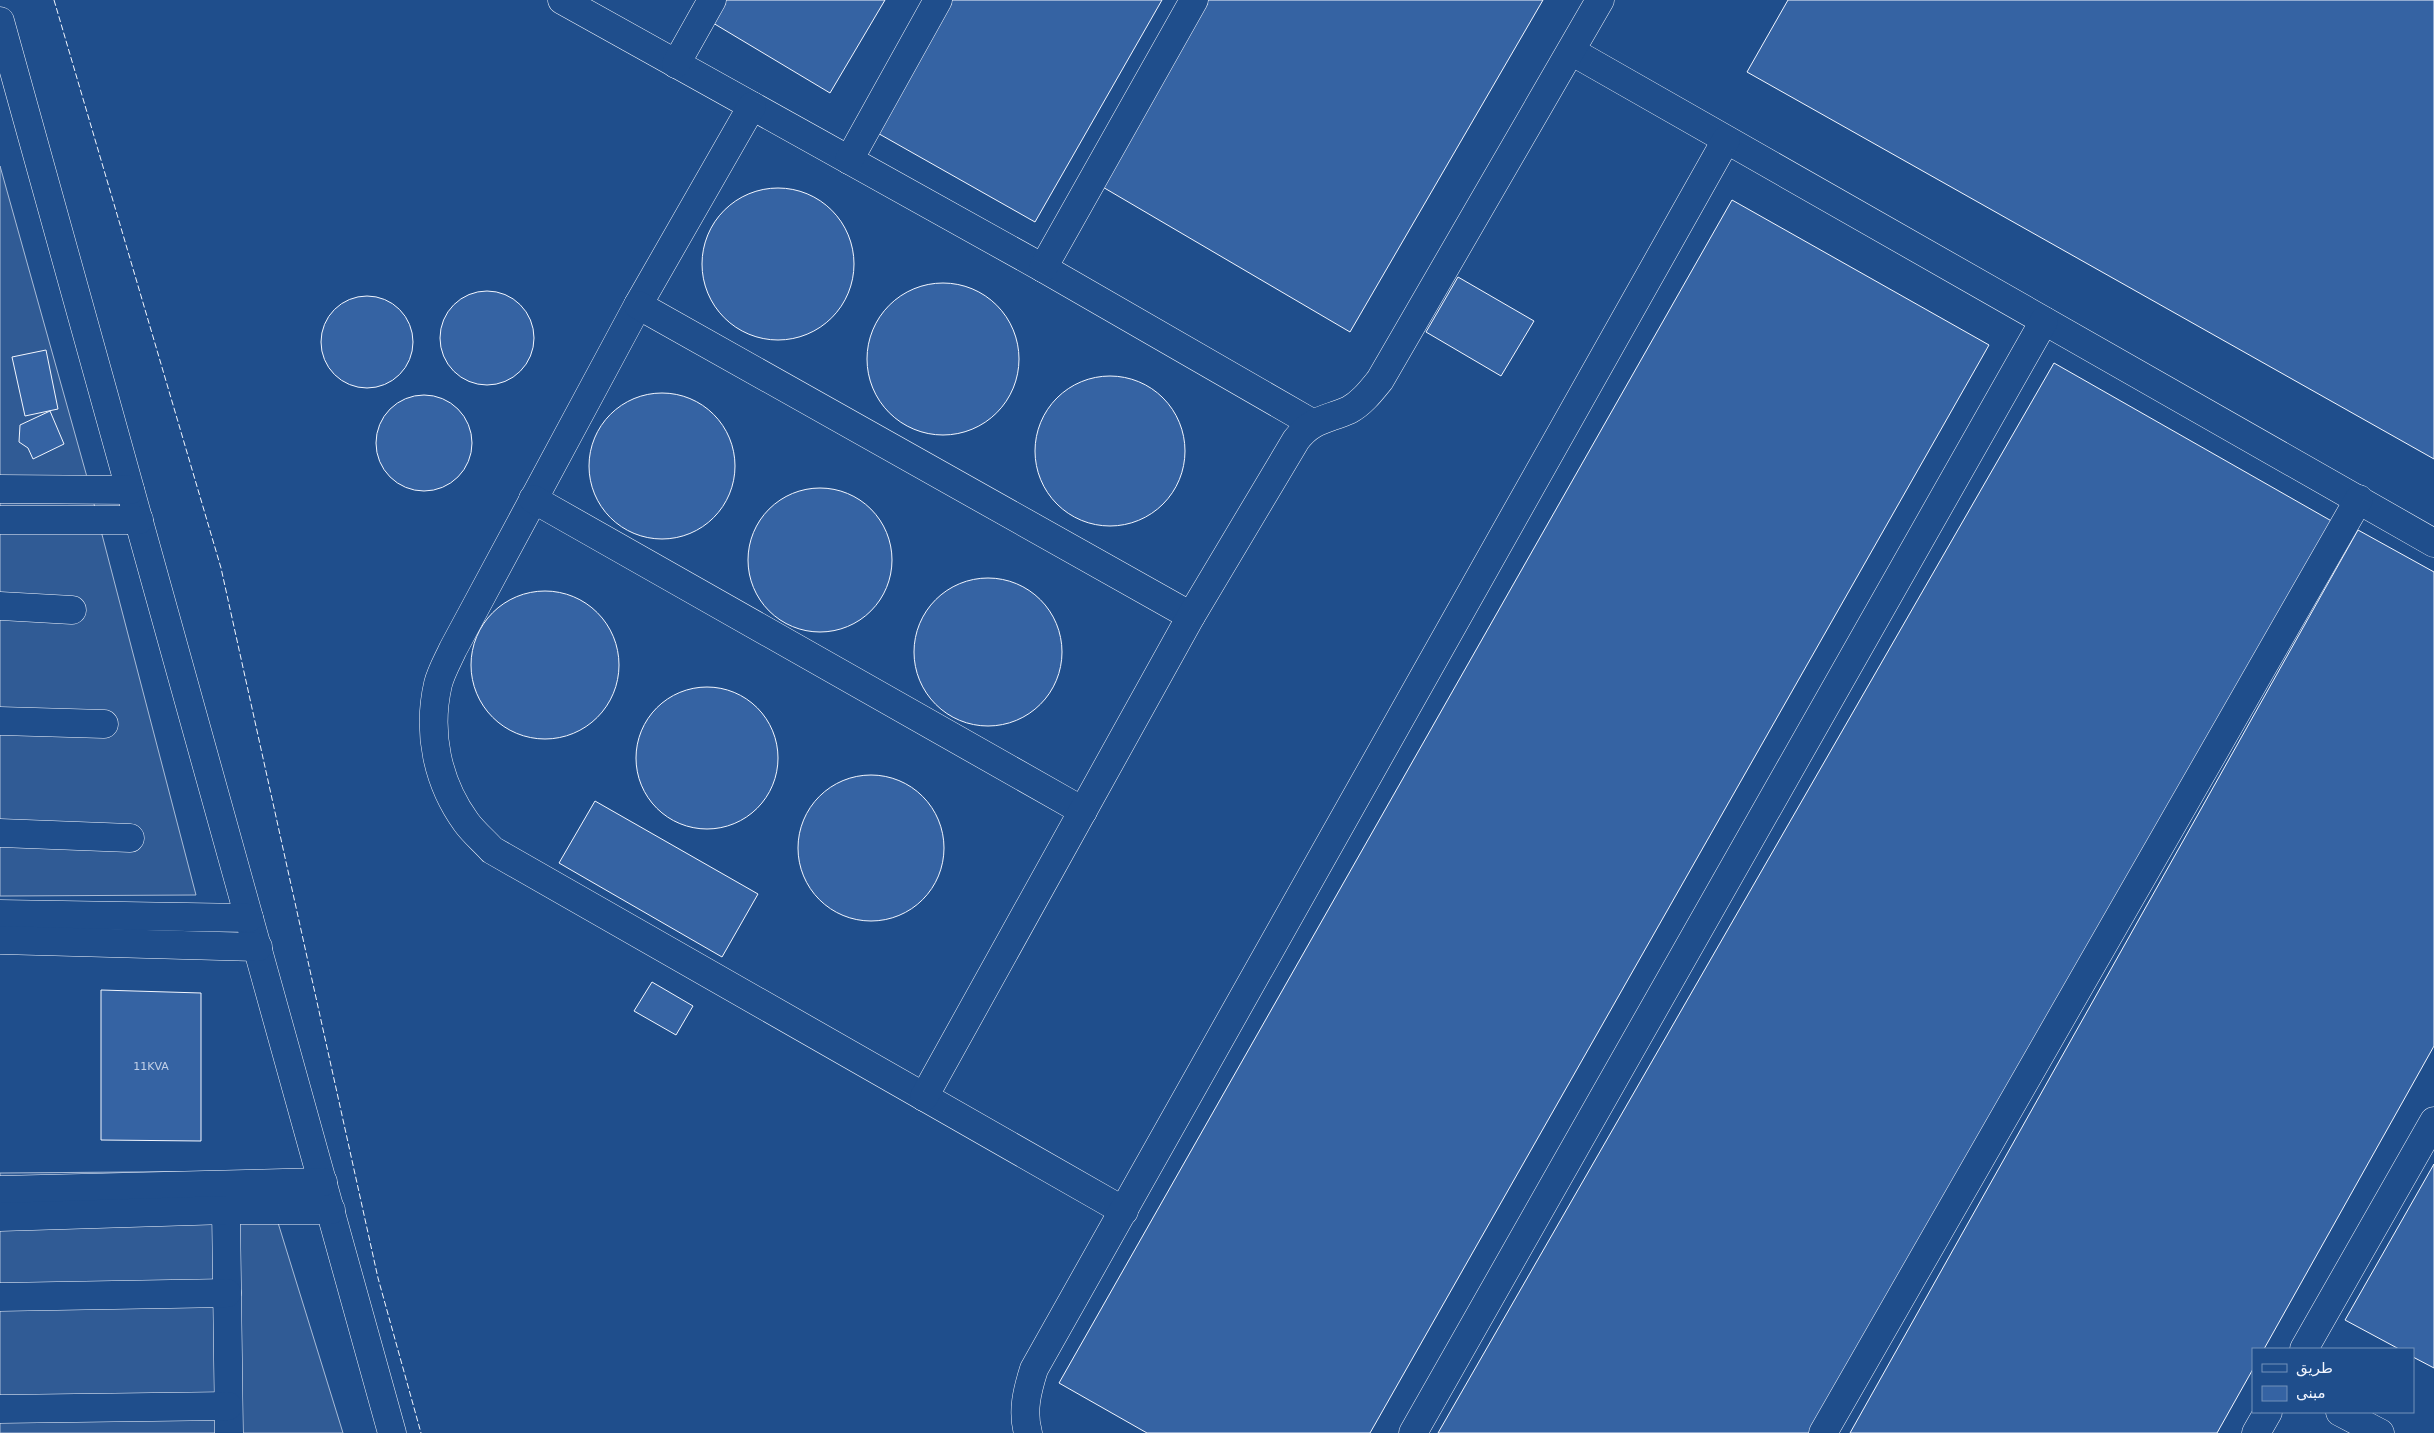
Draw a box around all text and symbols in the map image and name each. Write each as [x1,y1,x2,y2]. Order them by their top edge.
house number: 11KVA [133,1060,169,1073]
legend [2252,1348,2414,1413]
text: طريق [2296,1359,2333,1377]
text: مبنى [2296,1384,2326,1402]

